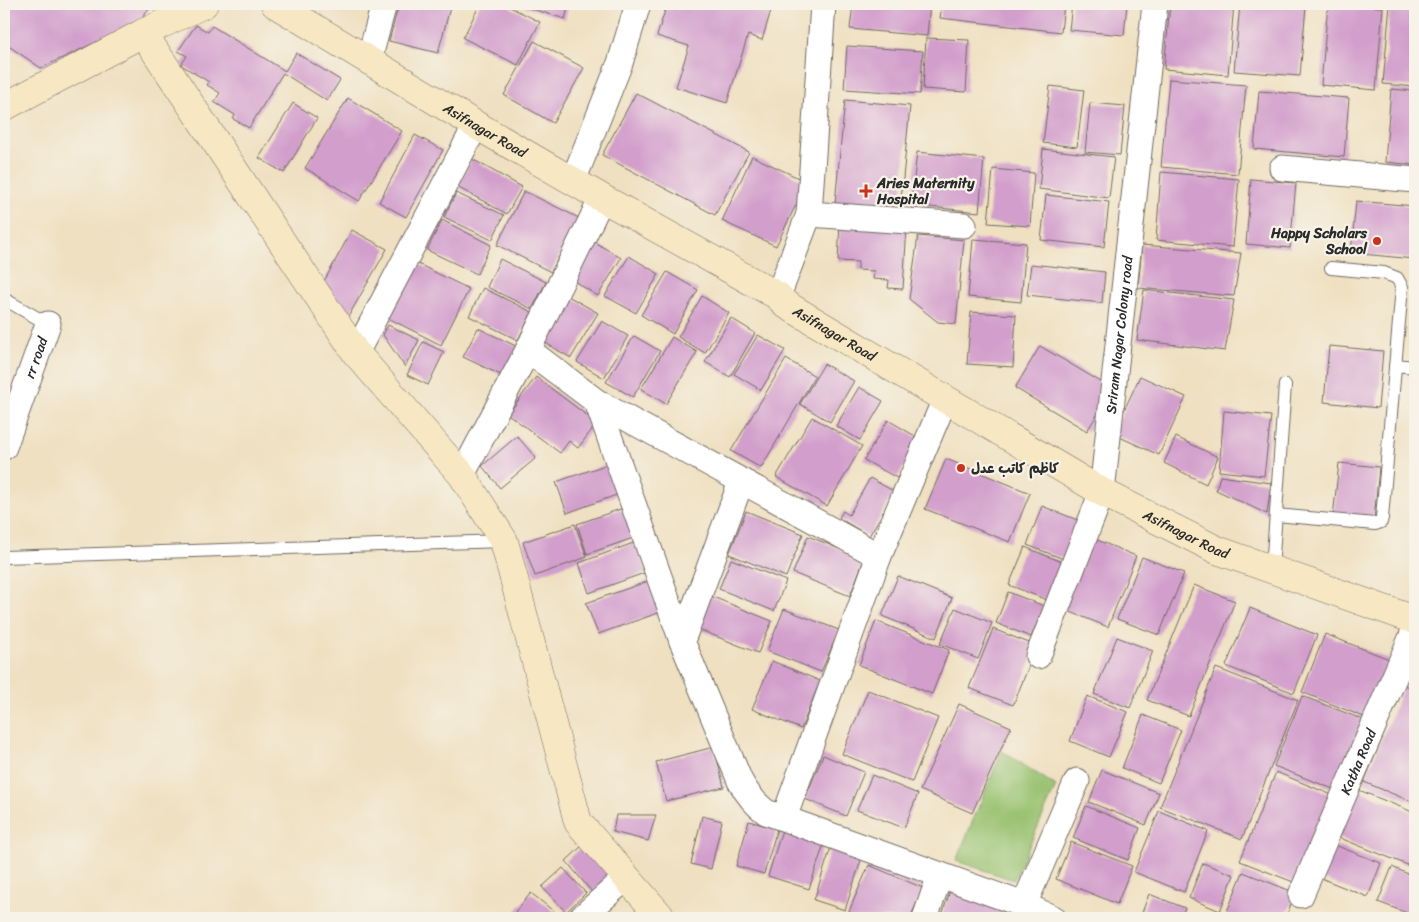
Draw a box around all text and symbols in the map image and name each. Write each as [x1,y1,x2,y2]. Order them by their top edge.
street label: Asifnagar Road [437,95,533,165]
place label: Aries Maternity Hospital [876,171,975,212]
marker: Aries Maternity Hospital [859,184,873,198]
place label: Happy Scholars School [1270,221,1368,262]
marker: Happy Scholars School [1371,235,1383,247]
street label: Sriram Nagar Colony road [1098,253,1140,415]
street label: Asifnagar Road [787,298,883,369]
street label: rr road [17,332,55,382]
place label: كاظم كاتب عدل [971,456,1060,481]
marker: كاظم كاتب عدل [955,462,967,474]
street label: Asifnagar Road [1138,502,1234,566]
street label: Katha Road [1333,723,1384,799]

